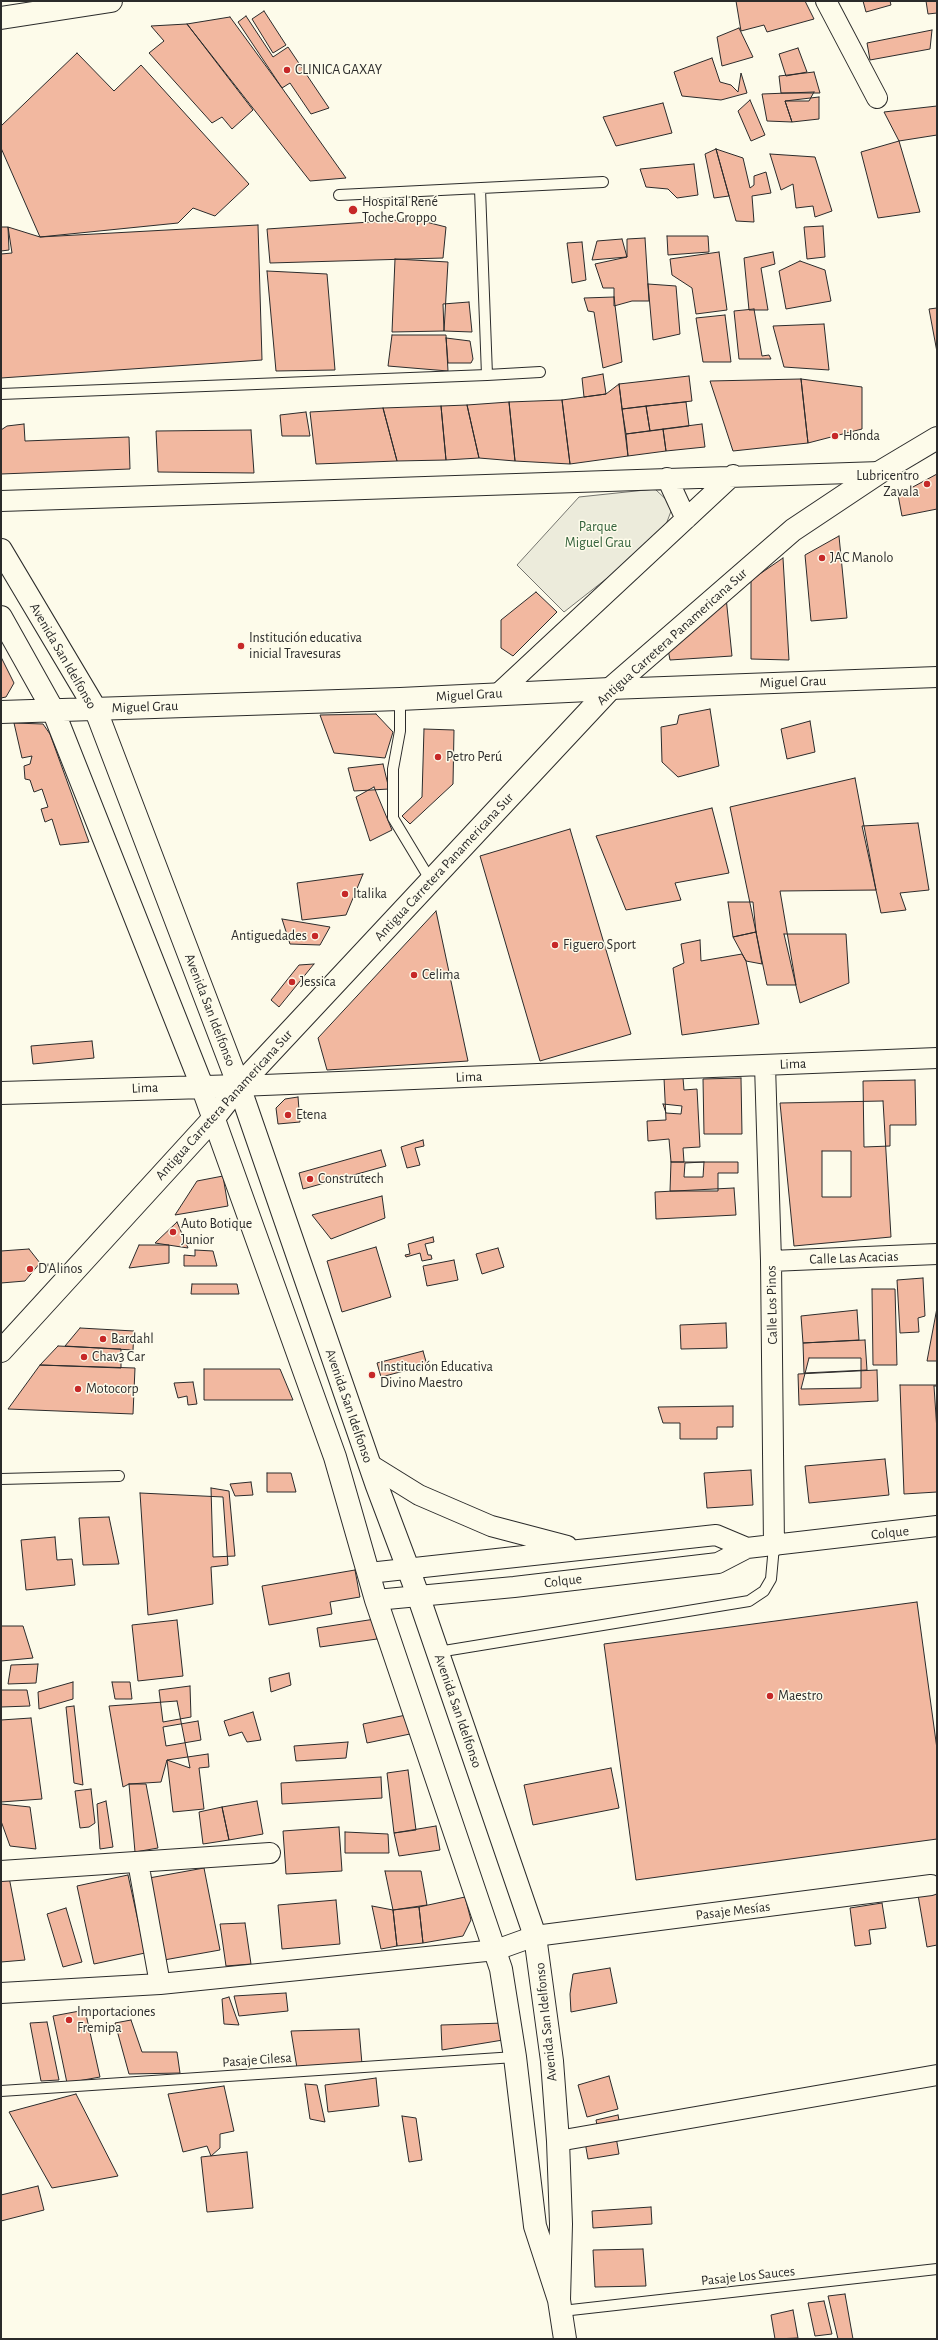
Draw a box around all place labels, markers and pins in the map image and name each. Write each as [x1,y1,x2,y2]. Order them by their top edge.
place label: CLINICA GAXAY [295,62,382,78]
marker: CLINICA GAXAY [282,65,292,75]
place label: Hospital René Toche Groppo [362,194,438,226]
marker: Hospital René Toche Groppo [347,204,359,216]
place label: Honda [843,428,880,444]
marker: Honda [830,431,840,441]
place label: Lubricentro Zavala [856,468,919,500]
marker: Lubricentro Zavala [922,479,932,489]
place label: JAC Manolo [830,550,893,566]
marker: JAC Manolo [817,553,827,563]
place label: Institución educativa inicial Travesuras [249,630,362,662]
marker: Institución educativa inicial Travesuras [236,641,246,651]
place label: Petro Perú [446,749,502,765]
marker: Petro Perú [433,752,443,762]
place label: Italika [353,886,387,902]
marker: Italika [340,889,350,899]
place label: Antiguedades [231,928,307,944]
marker: Antiguedades [310,931,320,941]
place label: Figuero Sport [563,937,636,953]
marker: Figuero Sport [550,940,560,950]
place label: Celima [422,967,460,983]
marker: Celima [409,970,419,980]
place label: Jessica [300,974,336,990]
marker: Jessica [287,977,297,987]
place label: Etena [296,1107,327,1123]
marker: Etena [283,1110,293,1120]
place label: Construtech [318,1171,384,1187]
marker: Construtech [305,1174,315,1184]
place label: Auto Botique Junior [181,1216,252,1248]
marker: Auto Botique Junior [168,1227,178,1237]
place label: D'Alinos [38,1261,83,1277]
marker: D'Alinos [25,1264,35,1274]
place label: Bardahl [111,1331,154,1347]
marker: Bardahl [98,1334,108,1344]
place label: Chav3 Car [92,1349,145,1365]
marker: Chav3 Car [79,1352,89,1362]
place label: Institución Educativa Divino Maestro [380,1359,493,1392]
marker: Institución Educativa Divino Maestro [367,1370,377,1380]
place label: Motocorp [86,1381,139,1397]
marker: Motocorp [73,1384,83,1394]
place label: Maestro [778,1688,823,1704]
marker: Maestro [765,1691,775,1701]
place label: Importaciones Fremipa [77,2004,155,2036]
marker: Importaciones Fremipa [64,2015,74,2025]

